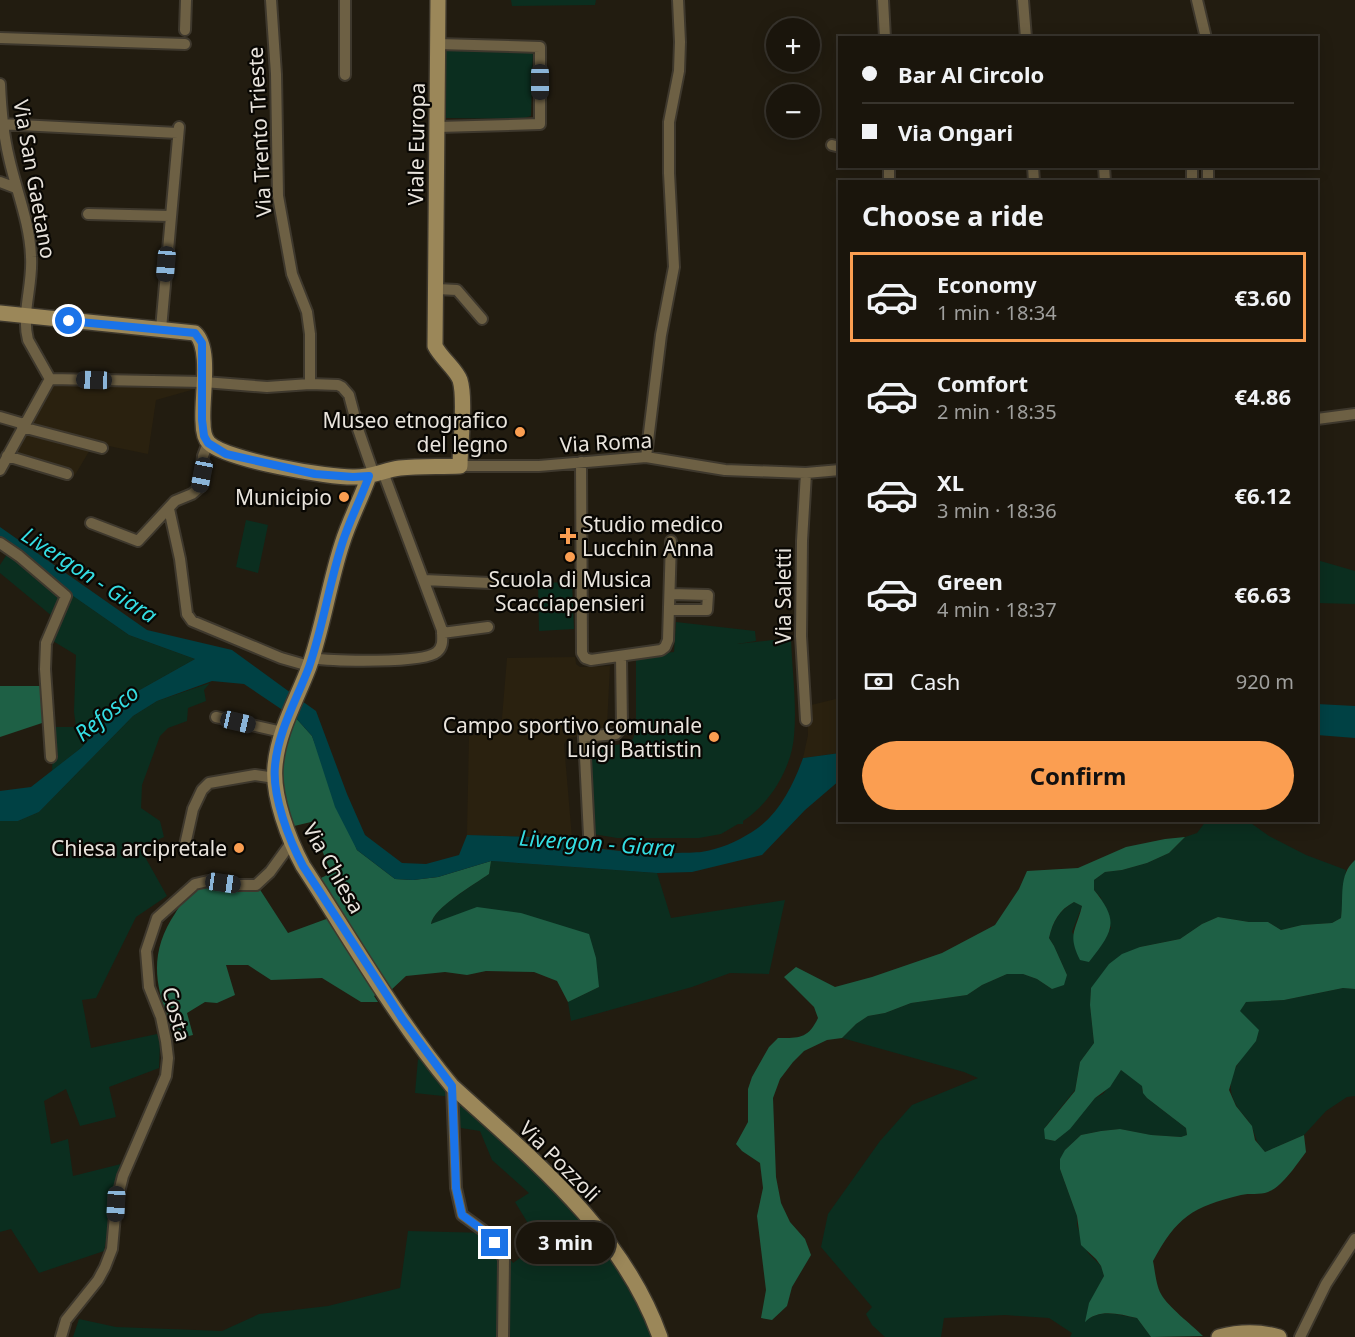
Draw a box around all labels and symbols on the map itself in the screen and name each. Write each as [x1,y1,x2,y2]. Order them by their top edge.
street label: Via Trento Trieste [241,46,277,218]
car [531,64,549,100]
street label: Viale Europa [401,82,431,206]
street label: Via San Gaetano [7,97,63,261]
car [155,245,177,283]
route start [55,307,82,334]
car [76,370,112,390]
place label: Museo etnografico del legno [322,406,508,458]
marker: Museo etnografico del legno [513,425,527,439]
street label: Via Roma [559,426,653,458]
car [190,456,214,494]
place label: Municipio [235,483,332,511]
marker: Municipio [337,490,351,504]
place label: Studio medico Lucchin Anna [582,510,723,562]
water label: Livergon - Giara [16,519,164,629]
marker: Studio medico Lucchin Anna [559,527,577,545]
street label: Via Saletti [769,548,797,644]
marker: Scuola di Musica Scacciapensieri [563,550,577,564]
place label: Scuola di Musica Scacciapensieri [488,565,652,617]
water label: Refosco [67,677,145,747]
car [218,709,258,735]
place label: Campo sportivo comunale Luigi Battistin [443,711,702,763]
marker: Campo sportivo comunale Luigi Battistin [707,730,721,744]
street label: Via Chiesa [297,817,371,919]
water label: Livergon - Giara [518,822,676,862]
place label: Chiesa arcipretale [51,834,227,862]
marker: Chiesa arcipretale [232,841,246,855]
car [204,872,242,894]
street label: Costa [156,984,198,1044]
street label: Via Pozzoli [513,1114,607,1208]
car [106,1186,126,1222]
callout: 3 min [516,1222,615,1264]
route end [481,1229,508,1256]

